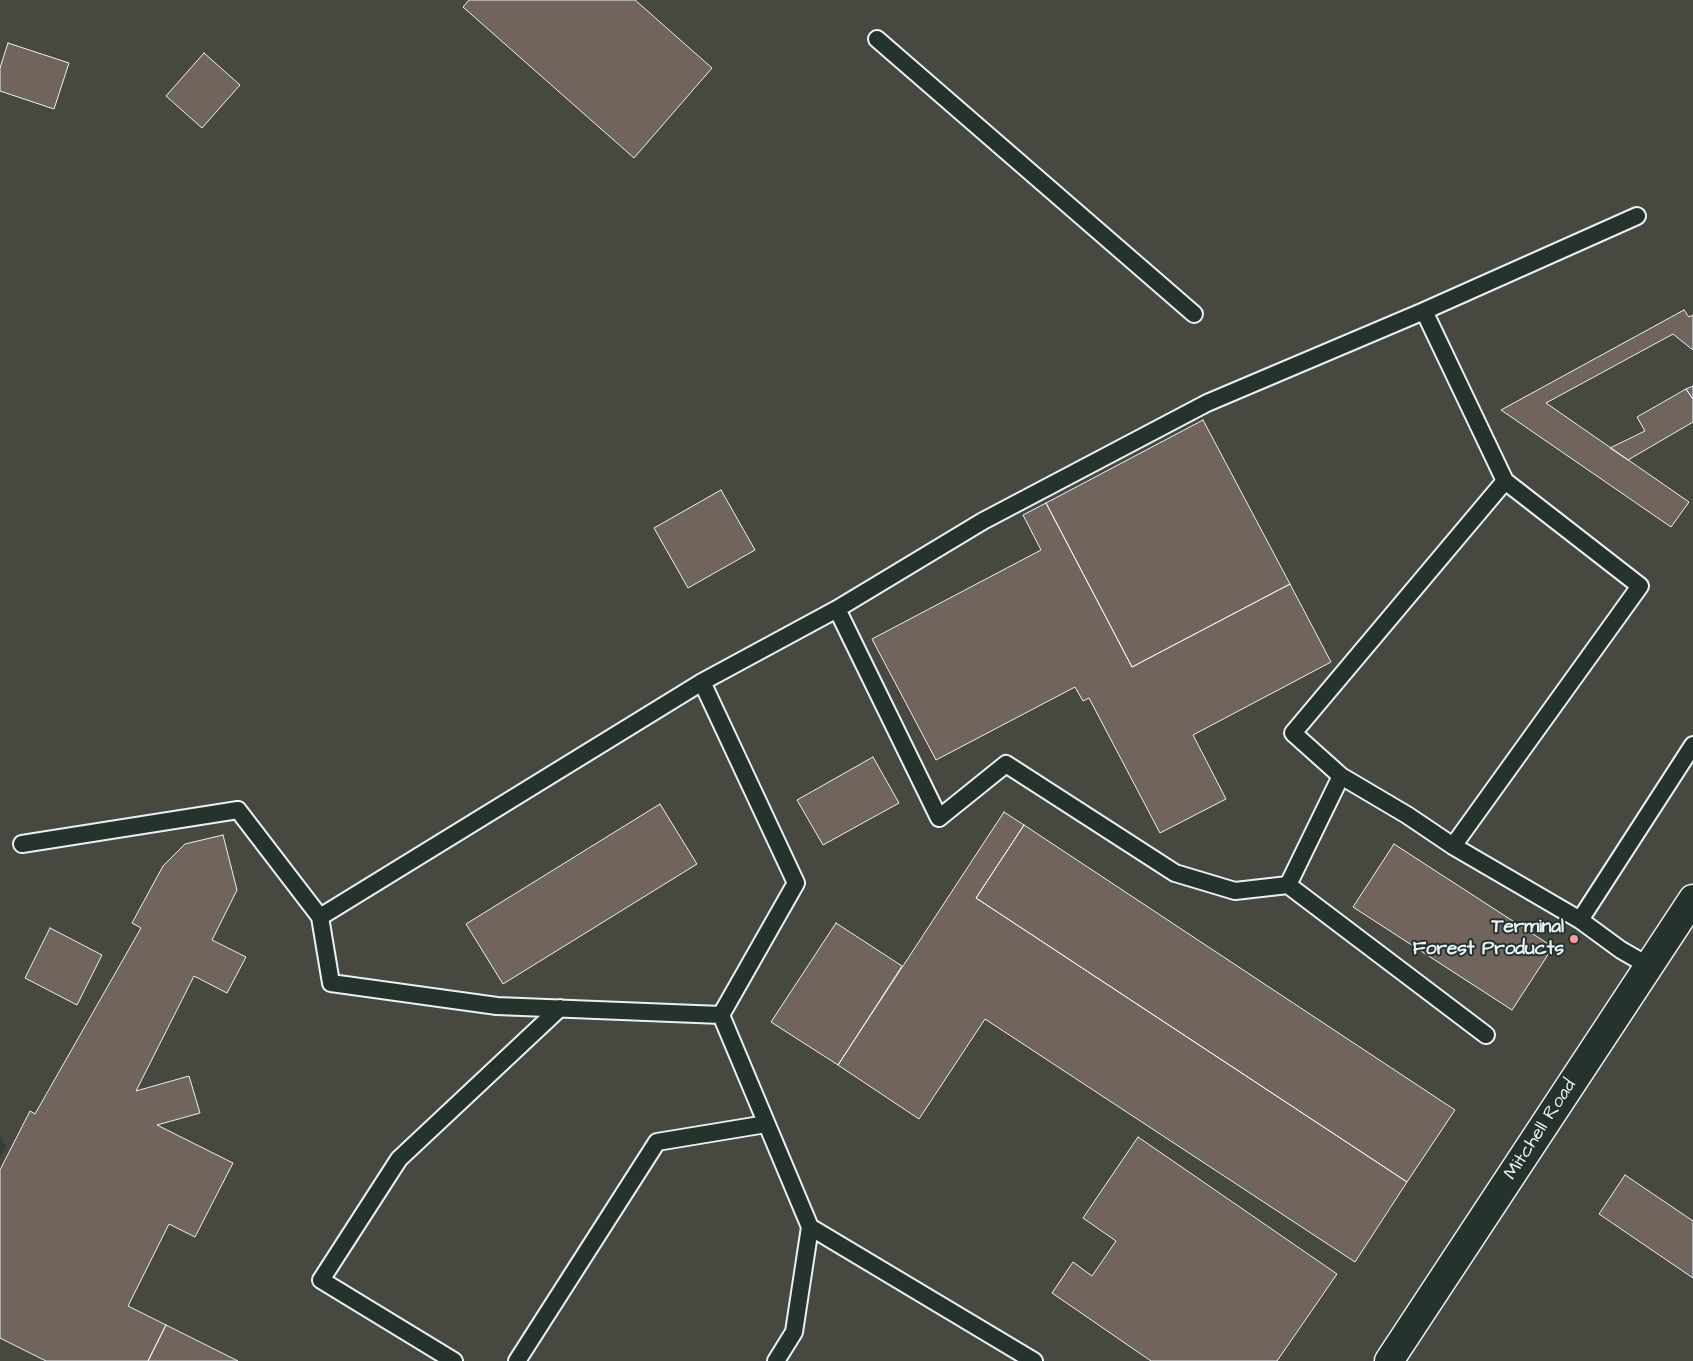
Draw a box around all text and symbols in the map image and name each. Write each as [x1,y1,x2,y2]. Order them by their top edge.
place label: Terminal Forest Products [1413,917,1564,961]
marker: Terminal Forest Products [1568,933,1580,945]
street label: Mitchell Road [1500,1075,1582,1185]

